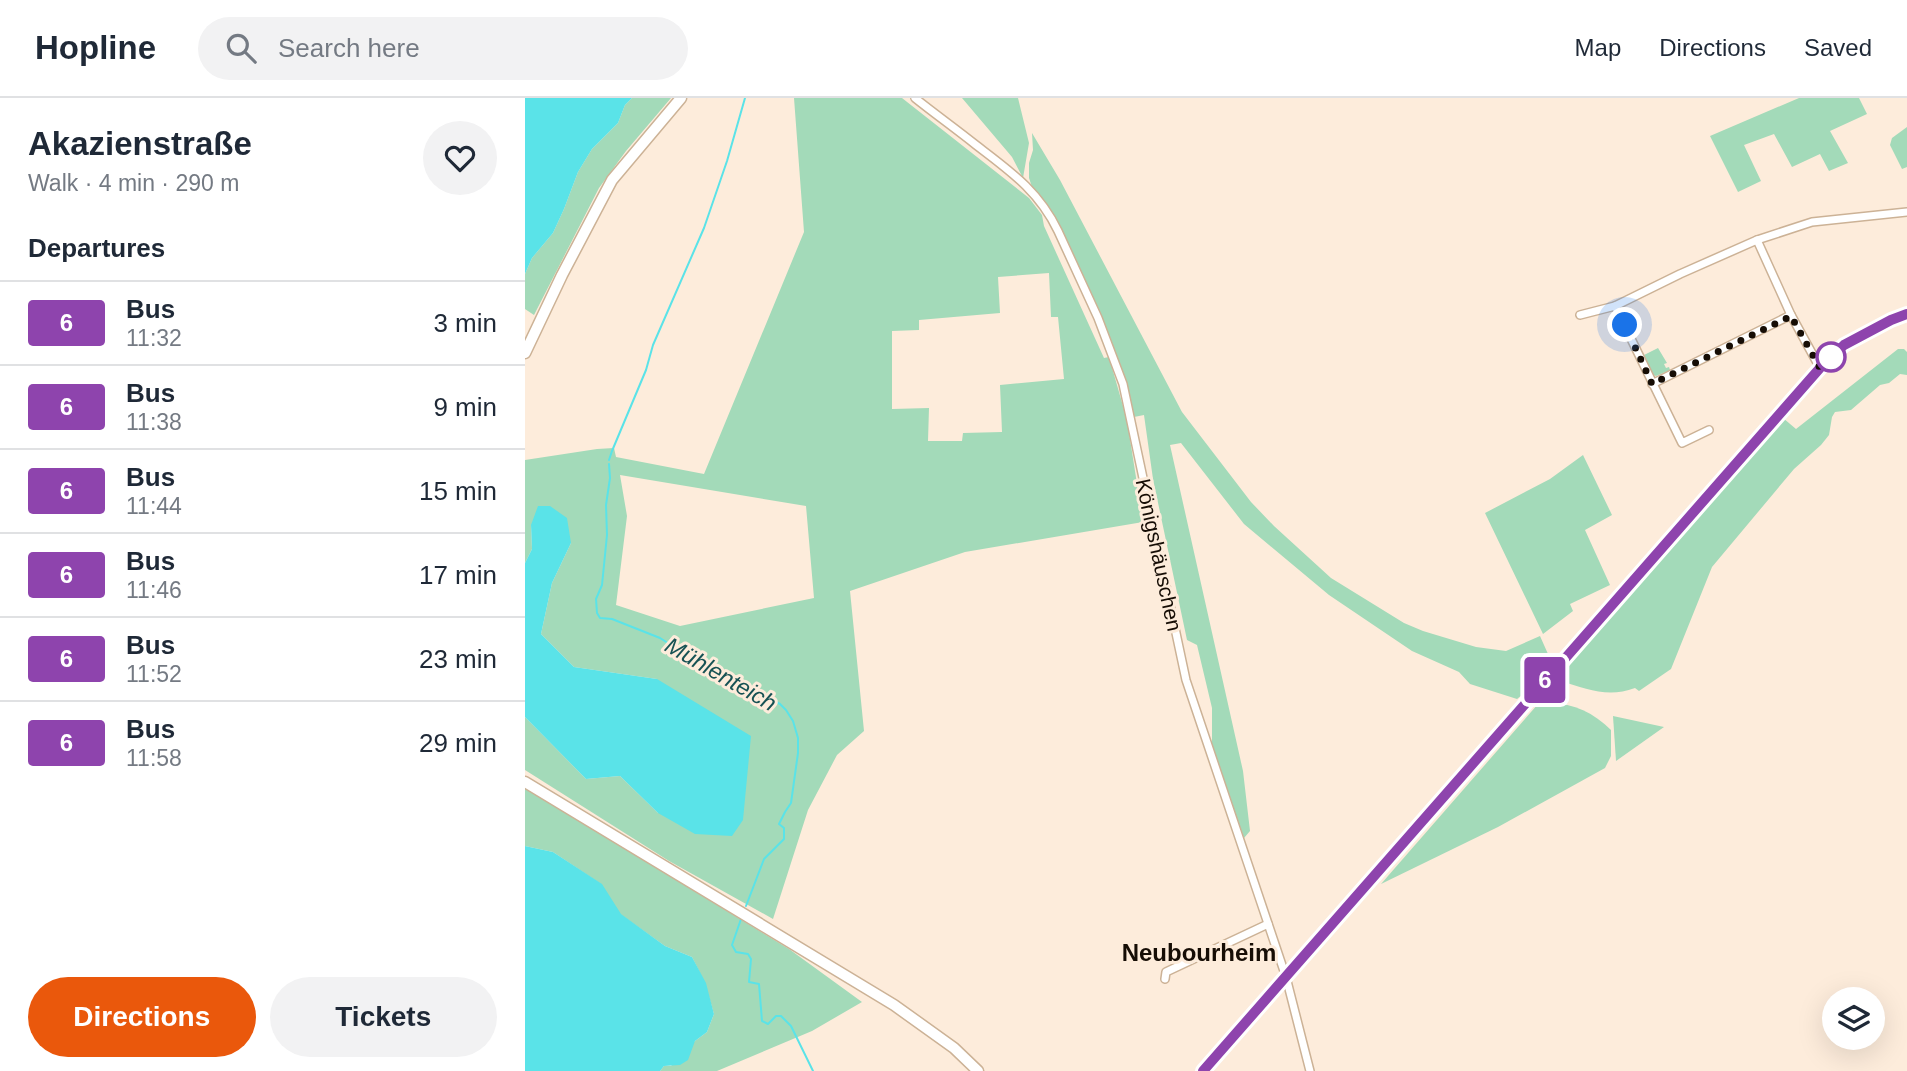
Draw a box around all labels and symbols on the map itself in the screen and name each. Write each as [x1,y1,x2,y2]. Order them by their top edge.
your location [1607,307,1642,342]
unlabelled marker [1816,342,1846,372]
street label: Königshäuschen [1132,477,1186,633]
water label: Mühlenteich [661,632,781,716]
line badge: 6 [1522,657,1568,703]
district label: Neubourheim [1122,939,1276,966]

